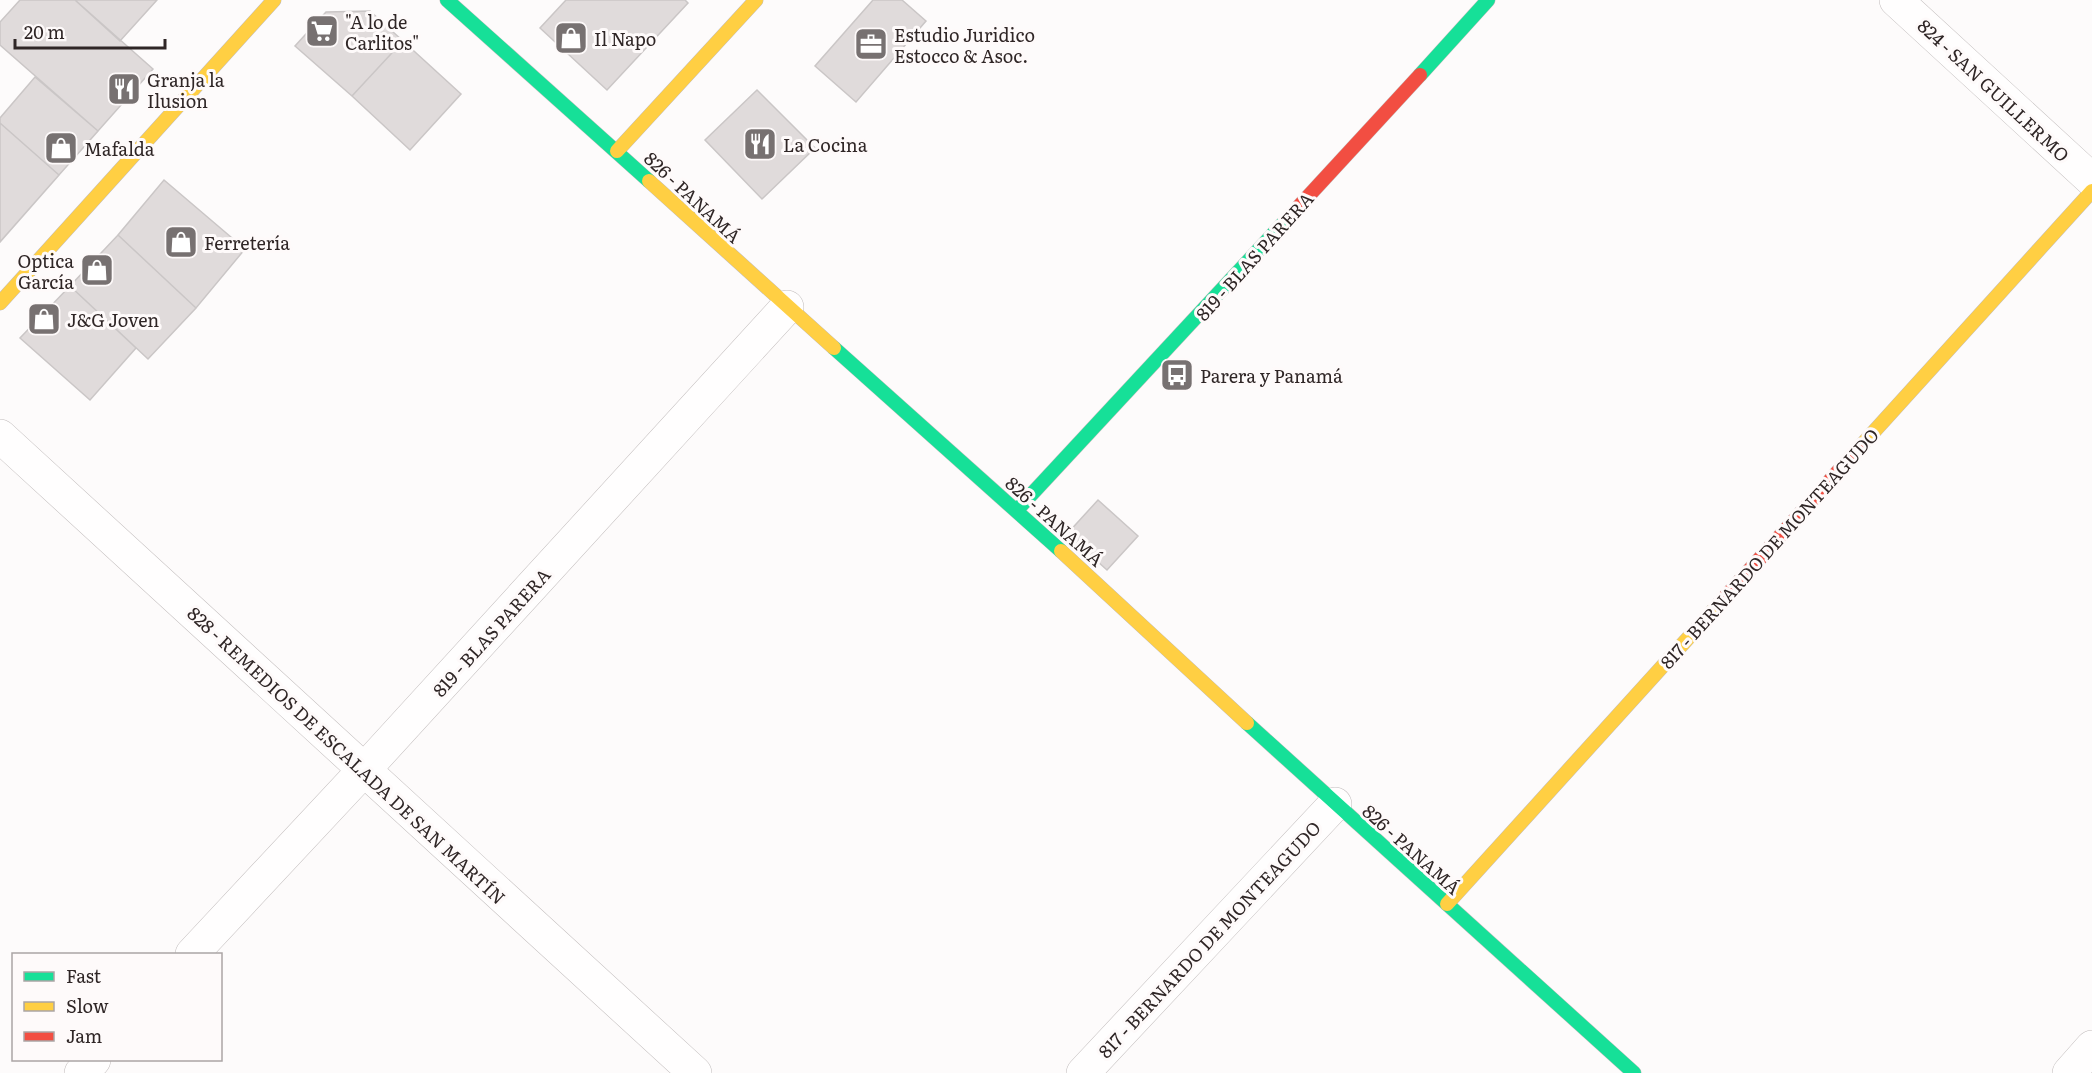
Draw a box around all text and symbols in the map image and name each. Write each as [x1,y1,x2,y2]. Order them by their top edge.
place label: "A lo de Carlitos" [345,8,419,56]
scale bar [15,12,165,50]
street label: 824 - SAN GUILLERMO [1912,12,2076,168]
supermarket icon: "A lo de Carlitos" [304,13,340,49]
text: 20 m [24,18,65,45]
shop icon: Il Napo [553,20,589,56]
place label: Estudio Juridico Estocco & Asoc. [894,21,1035,69]
place label: Il Napo [594,25,656,52]
office icon: Estudio Juridico Estocco & Asoc. [853,26,889,62]
place label: Granja la Ilusion [147,66,225,114]
restaurant icon: Granja la Ilusion [106,71,142,107]
restaurant icon: La Cocina [742,126,778,162]
shop icon: Mafalda [43,130,79,166]
place label: La Cocina [783,131,868,158]
place label: Mafalda [84,135,155,162]
street label: 826 - PANAMÁ [639,145,747,249]
street label: 819 - BLAS PARERA [1189,186,1319,326]
shop icon: Ferretería [163,224,199,260]
place label: Ferretería [204,229,290,256]
place label: Optica García [18,247,74,295]
shop icon: Optica García [79,252,115,288]
shop icon: J&G Joven [26,301,62,337]
place label: J&G Joven [67,306,159,333]
bus stop icon: Parera y Panamá [1159,357,1195,393]
place label: Parera y Panamá [1200,362,1343,389]
street label: 817 - BERNARDO DE MONTEAGUDO [1653,422,1885,674]
street label: 826 - PANAMÁ [1000,470,1110,572]
street label: 819 - BLAS PARERA [426,562,556,702]
street label: 828 - REMEDIOS DE ESCALADA DE SAN MARTÍN [182,600,512,910]
street label: 826 - PANAMÁ [1357,798,1467,900]
street label: 817 - BERNARDO DE MONTEAGUDO [1091,814,1327,1064]
legend [12,953,222,1061]
text: Fast [66,962,102,989]
text: Slow [66,992,109,1019]
text: Jam [66,1022,102,1049]

